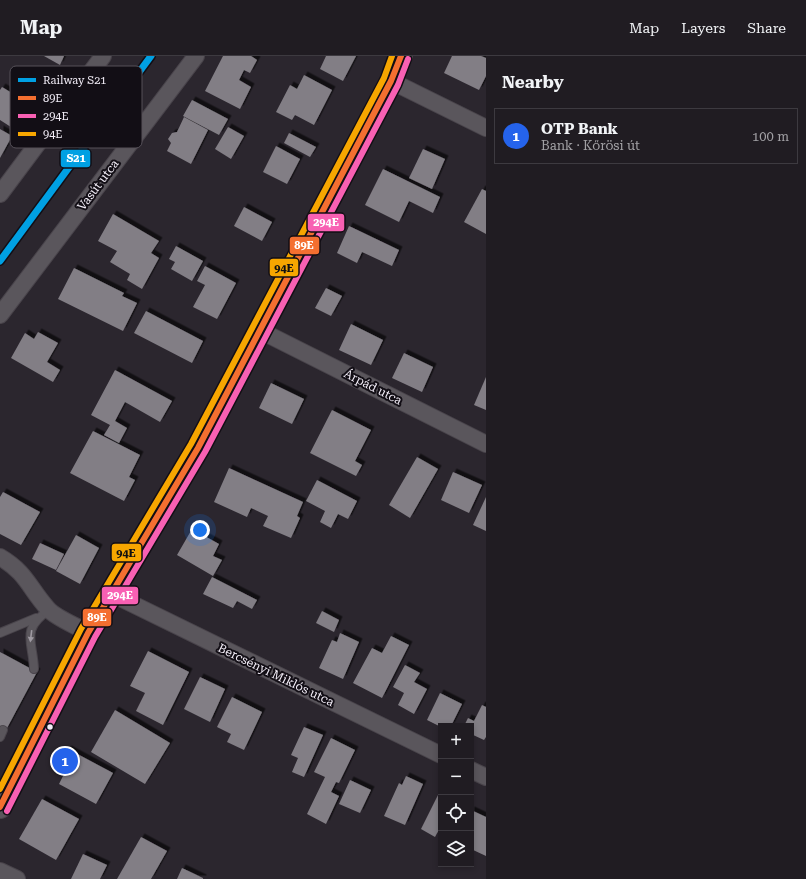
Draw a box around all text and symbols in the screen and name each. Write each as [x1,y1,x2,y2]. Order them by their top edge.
text: Map [20,16,62,39]
text: Map [629,20,659,36]
text: Layers [681,20,725,36]
text: Share [747,20,786,36]
legend [10,66,142,148]
text: Nearby [502,72,564,92]
text: Railway S21 [43,74,106,87]
text: 89E [43,92,62,105]
text: 294E [43,110,69,123]
text: OTP Bank [541,120,618,138]
text: 94E [43,128,62,141]
text: 1 [512,129,520,144]
text: 100 m [752,129,789,144]
text: Bank · Kőrösi út [541,138,640,153]
line badge: S21 [60,149,91,168]
text: S21 [66,152,86,165]
street label: Vasút utca [74,157,122,213]
line badge: 294E [307,213,345,232]
text: 294E [313,216,339,229]
line badge: 89E [289,236,320,255]
text: 89E [294,239,314,252]
line badge: 94E [269,258,299,277]
text: 94E [274,262,294,275]
street label: Árpád utca [342,366,405,408]
your location [190,520,210,540]
line badge: 94E [111,543,142,562]
text: 94E [116,547,136,560]
line badge: 294E [101,586,139,605]
text: 294E [107,589,133,602]
line badge: 89E [82,608,112,627]
text: 89E [87,611,107,624]
one-way arrow [27,630,34,642]
street label: Bercsényi Miklós utca [216,641,337,709]
unlabelled marker [45,722,55,732]
map controls [438,723,474,867]
button: + [438,723,474,759]
pin: 1 [52,746,78,776]
button: − [438,759,474,795]
button: locate [438,795,474,831]
button: layers [438,831,474,867]

